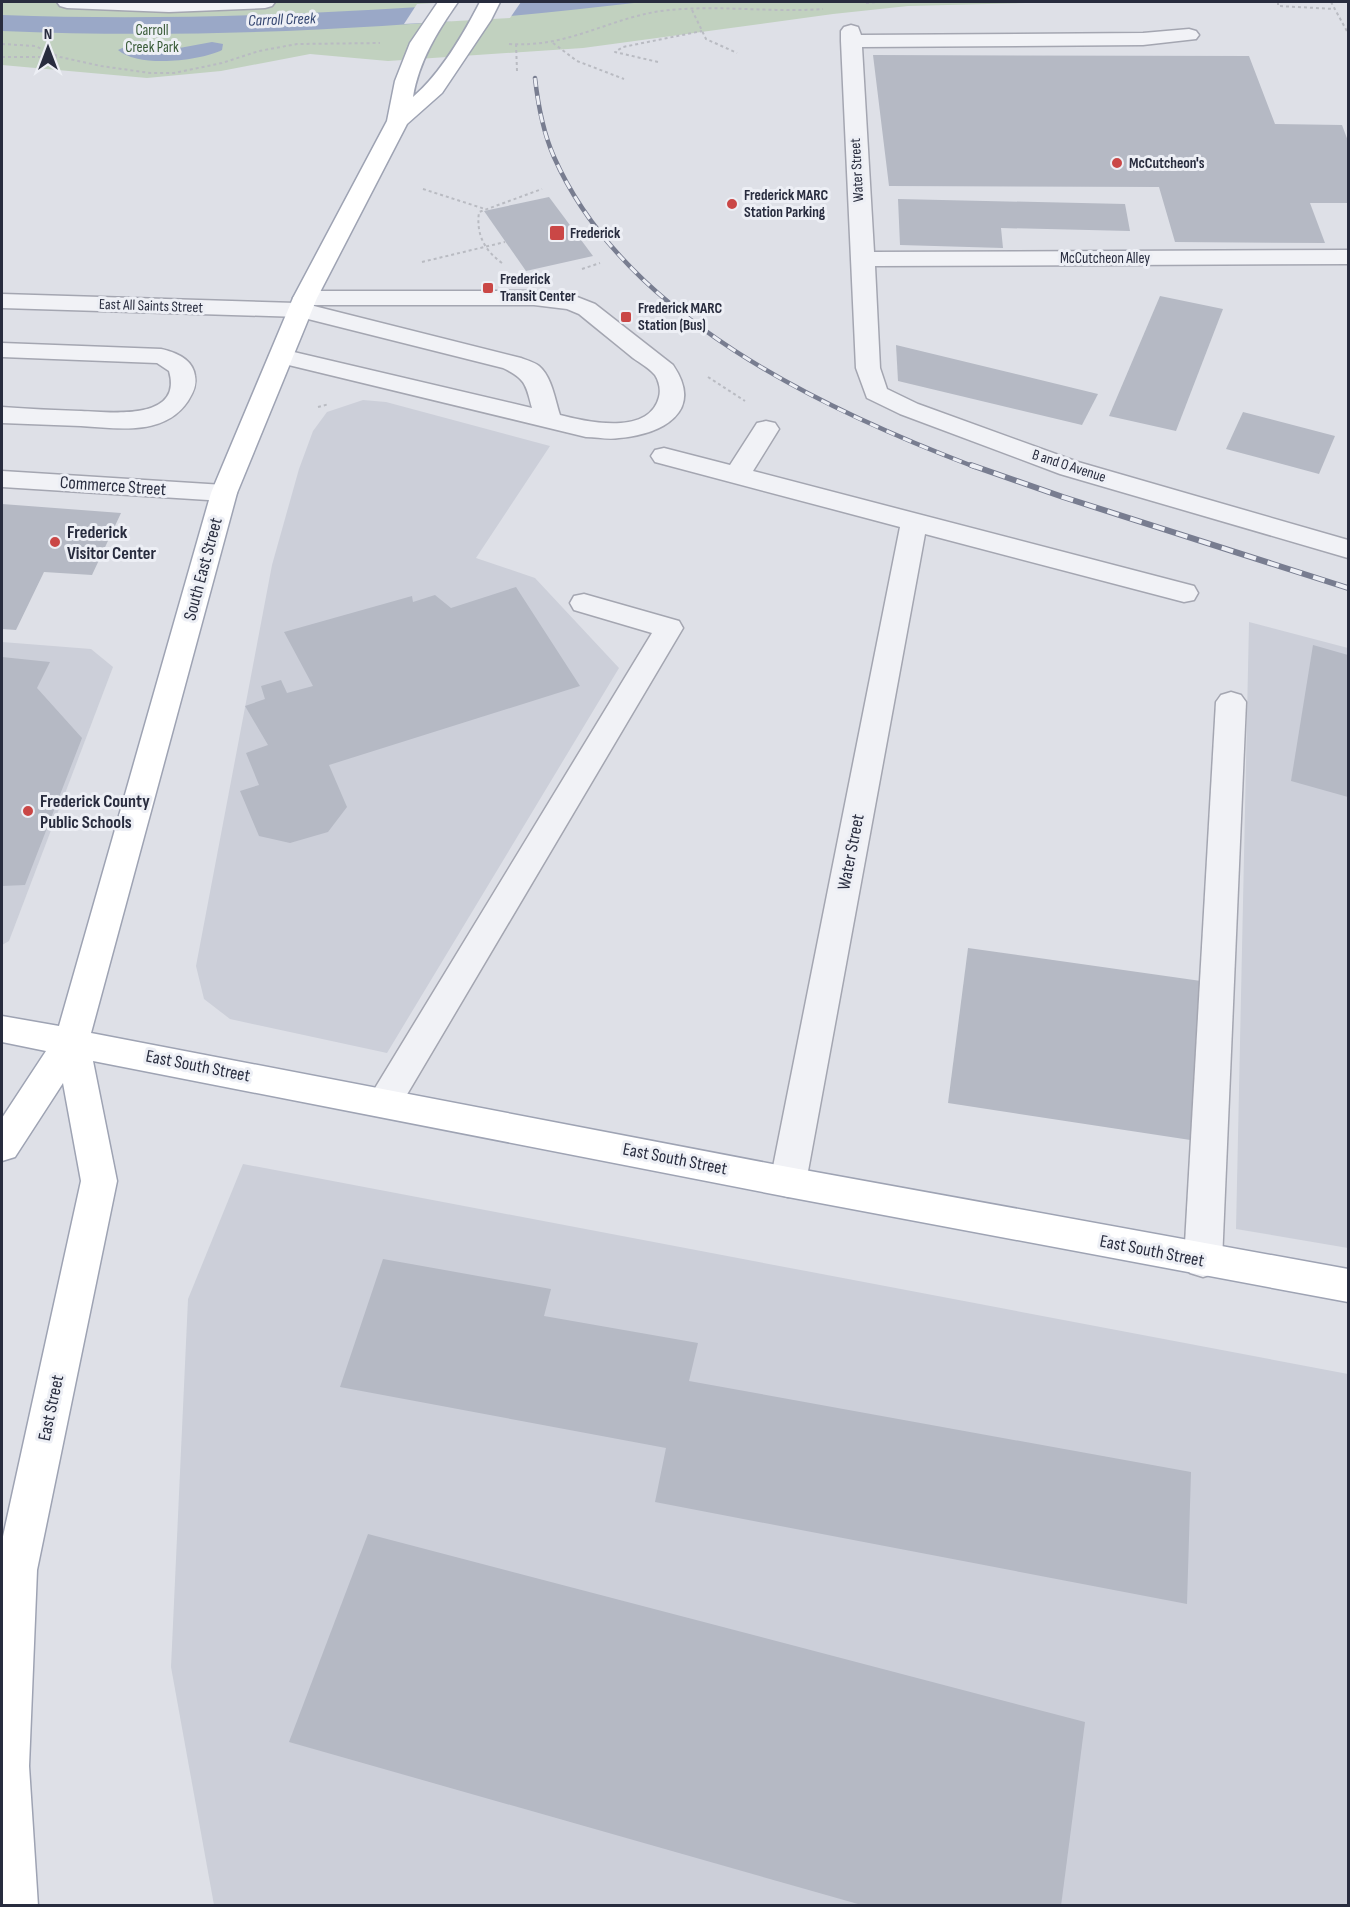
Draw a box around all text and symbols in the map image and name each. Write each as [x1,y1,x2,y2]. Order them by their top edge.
water label: Carroll Creek [248,9,317,31]
north arrow [18,18,78,78]
park label: Carroll Creek Park [125,21,179,57]
text: N [44,25,52,44]
street label: Water Street [846,137,868,202]
place label: McCutcheon's [1129,154,1205,173]
marker: McCutcheon's [1110,156,1124,170]
place label: Frederick MARC Station Parking [744,186,828,222]
marker: Frederick MARC Station Parking [725,197,739,211]
marker: Frederick [548,224,566,242]
place label: Frederick [570,224,621,243]
street label: McCutcheon Alley [1060,249,1150,268]
place label: Frederick Transit Center [500,270,576,306]
marker: Frederick Transit Center [481,281,495,295]
street label: East All Saints Street [99,295,204,317]
place label: Frederick MARC Station (Bus) [638,299,722,335]
marker: Frederick MARC Station (Bus) [619,310,633,324]
street label: B and O Avenue [1030,445,1108,487]
street label: Commerce Street [59,472,167,500]
street label: South East Street [179,515,227,623]
place label: Frederick Visitor Center [67,522,157,564]
marker: Frederick Visitor Center [48,535,62,549]
place label: Frederick County Public Schools [40,791,150,833]
marker: Frederick County Public Schools [21,804,35,818]
street label: Water Street [833,812,869,892]
street label: East South Street [144,1046,252,1086]
street label: East South Street [621,1139,729,1179]
street label: East South Street [1098,1231,1206,1271]
street label: East Street [34,1373,68,1443]

